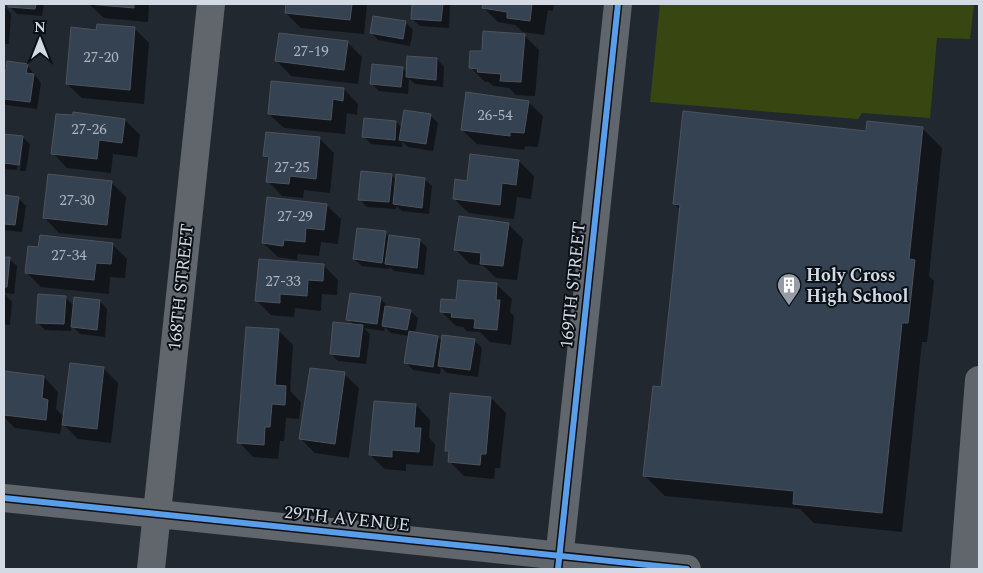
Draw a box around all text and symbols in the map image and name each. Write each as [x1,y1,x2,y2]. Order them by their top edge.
north arrow [15,15,65,65]
text: N [34,17,46,38]
house number: 27-19 [293,40,329,63]
house number: 27-20 [83,46,119,69]
house number: 26-54 [477,104,513,127]
house number: 27-26 [71,118,107,141]
house number: 27-25 [274,156,310,179]
house number: 27-30 [59,189,95,212]
house number: 27-29 [277,205,313,228]
street label: 169TH STREET [553,220,593,350]
street label: 168TH STREET [161,222,201,352]
house number: 27-34 [51,244,87,267]
place label: Holy Cross High School [806,262,908,310]
house number: 27-33 [265,270,301,293]
building icon: Holy Cross High School [776,272,802,306]
street label: 29TH AVENUE [283,499,411,539]

